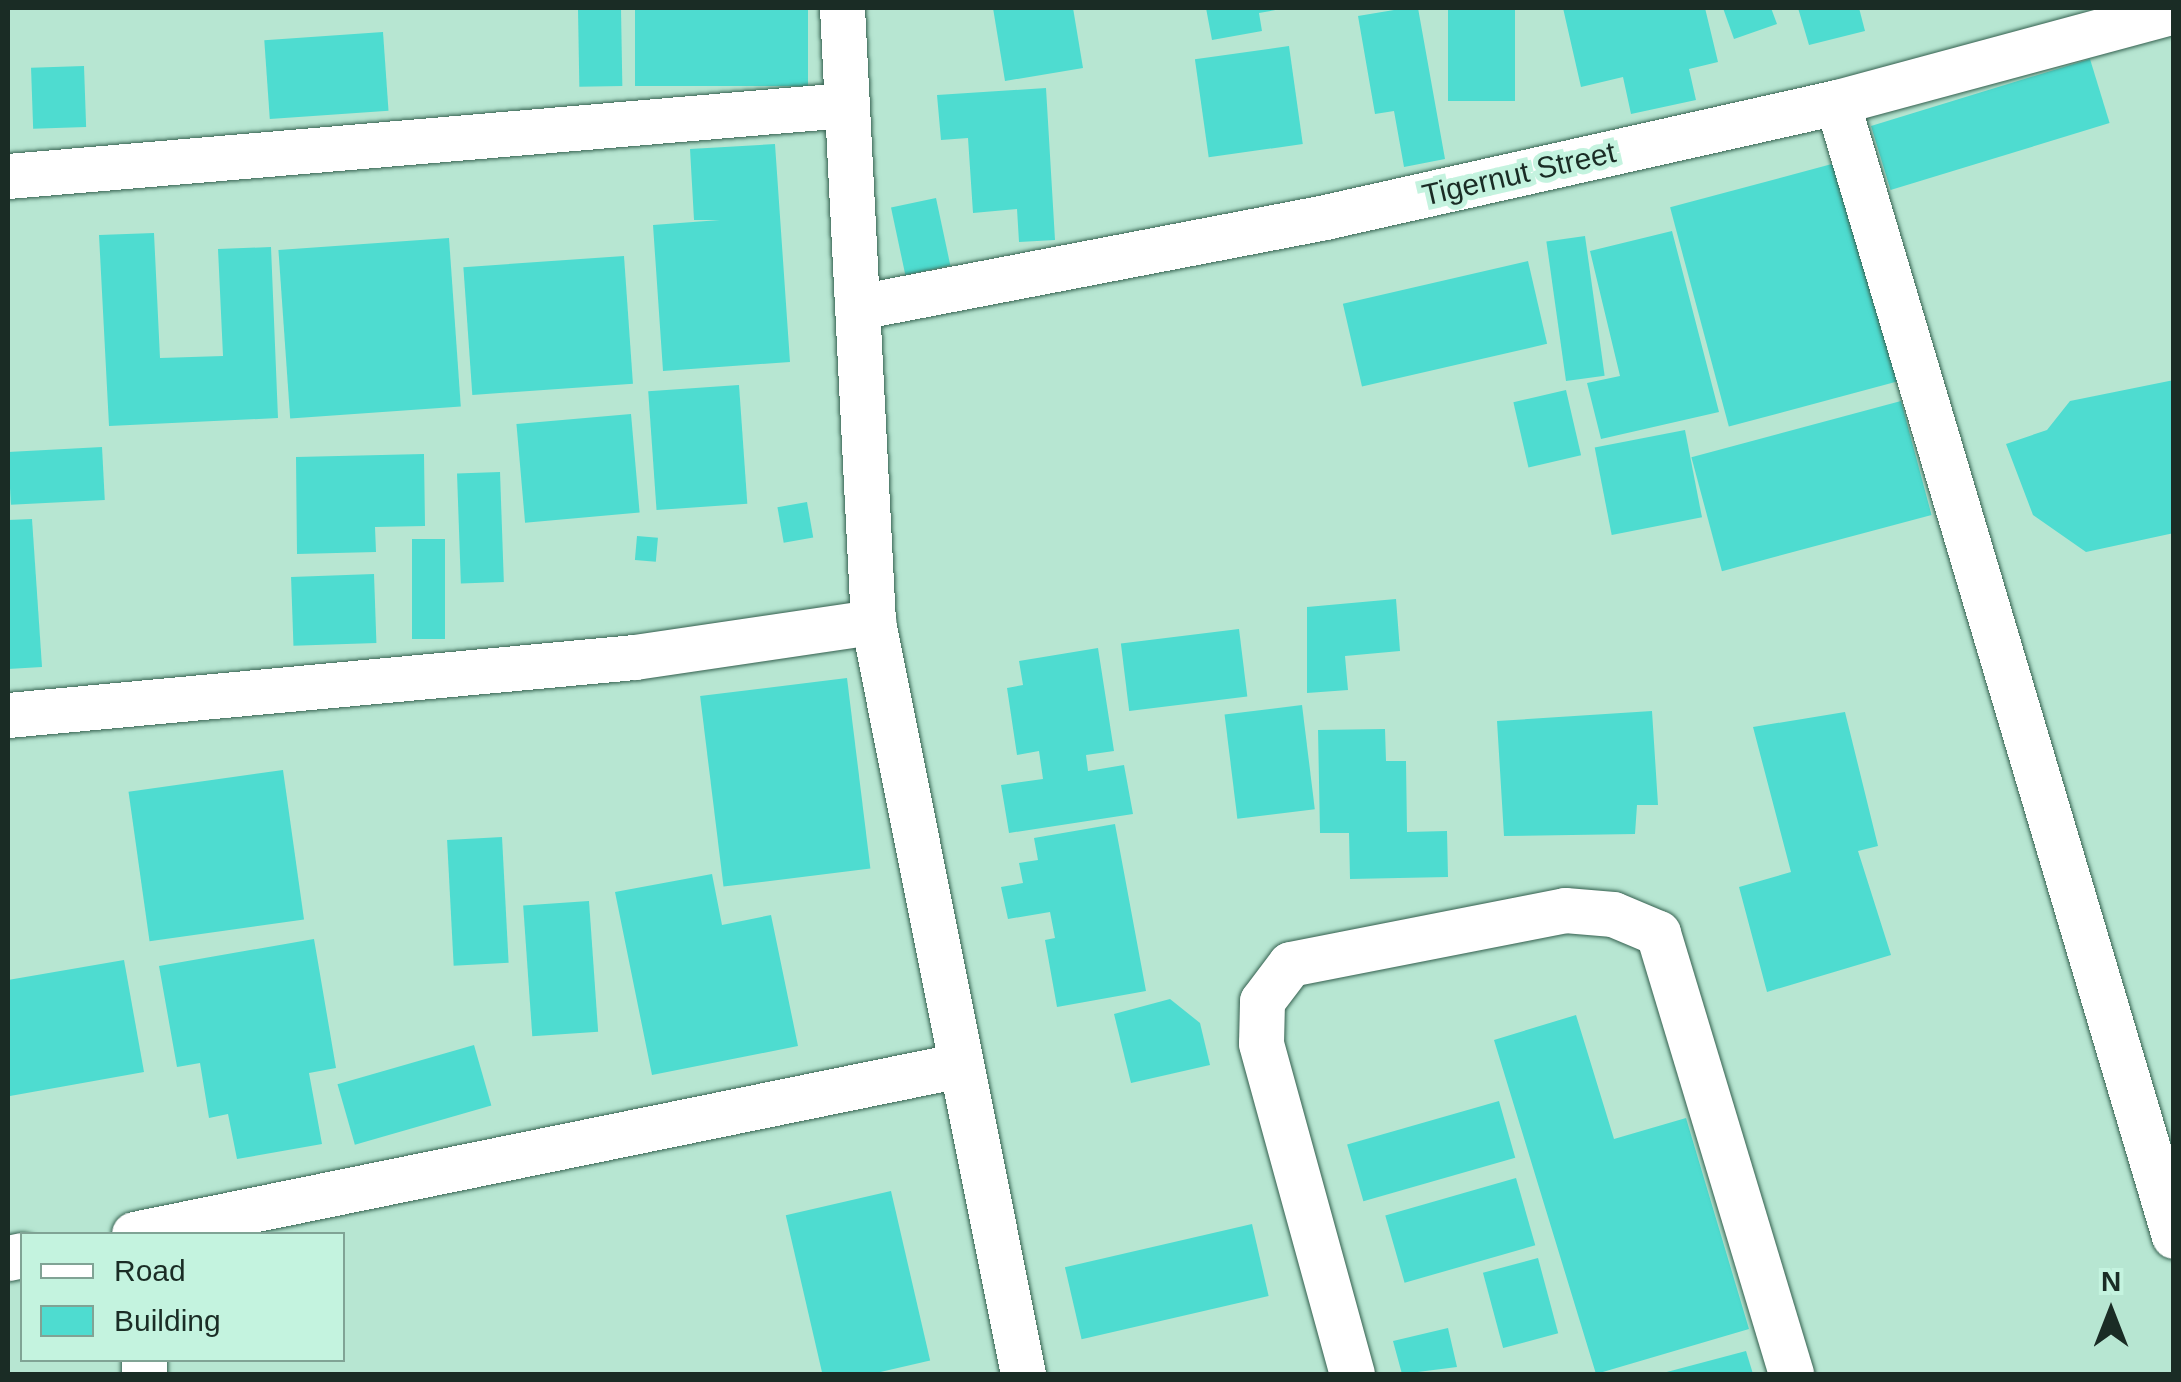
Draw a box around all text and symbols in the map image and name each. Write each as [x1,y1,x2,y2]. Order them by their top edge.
street label: Tigernut Street [1419,134,1619,214]
legend [20,1232,345,1362]
text: Road [114,1254,186,1287]
north arrow [2061,1262,2161,1362]
text: N [2101,1266,2121,1297]
text: Building [114,1304,221,1337]

